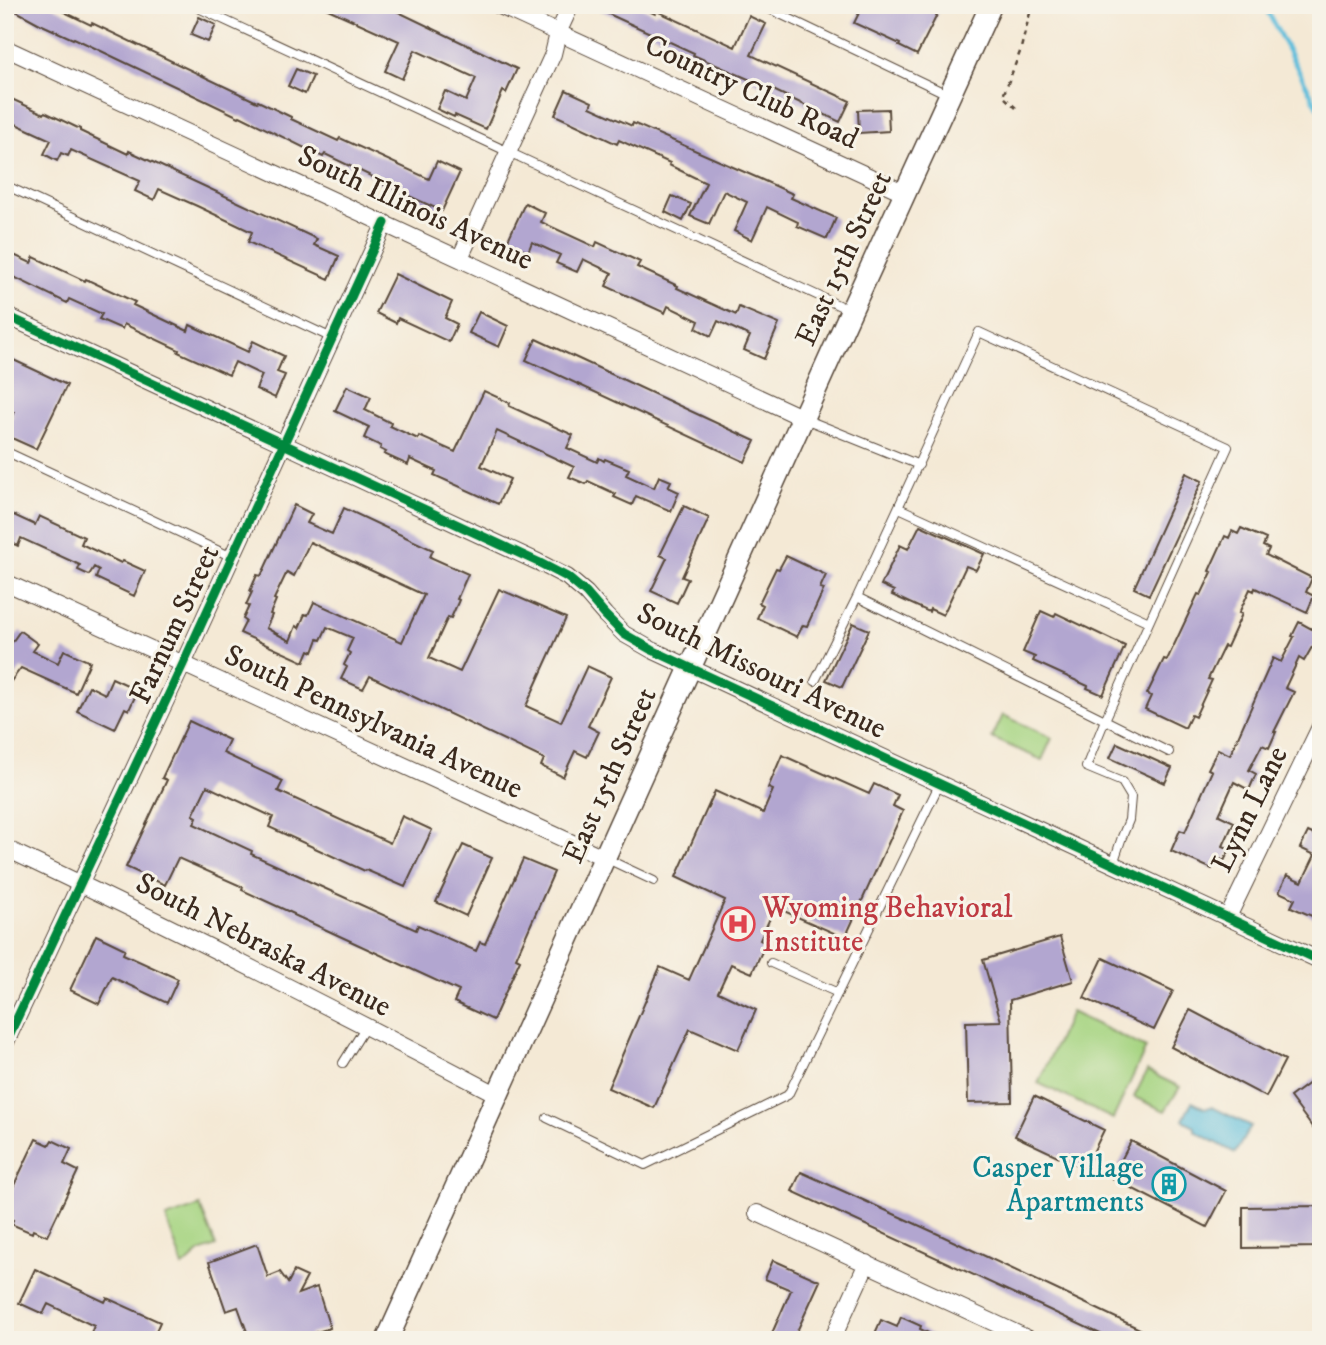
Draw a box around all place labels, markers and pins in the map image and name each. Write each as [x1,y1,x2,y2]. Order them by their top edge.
place label: Wyoming Behavioral Institute [761,890,1013,961]
hospital icon: Wyoming Behavioral Institute [719,905,757,943]
place label: Casper Village Apartments [972,1150,1144,1221]
building icon: Casper Village Apartments [1150,1165,1188,1203]

